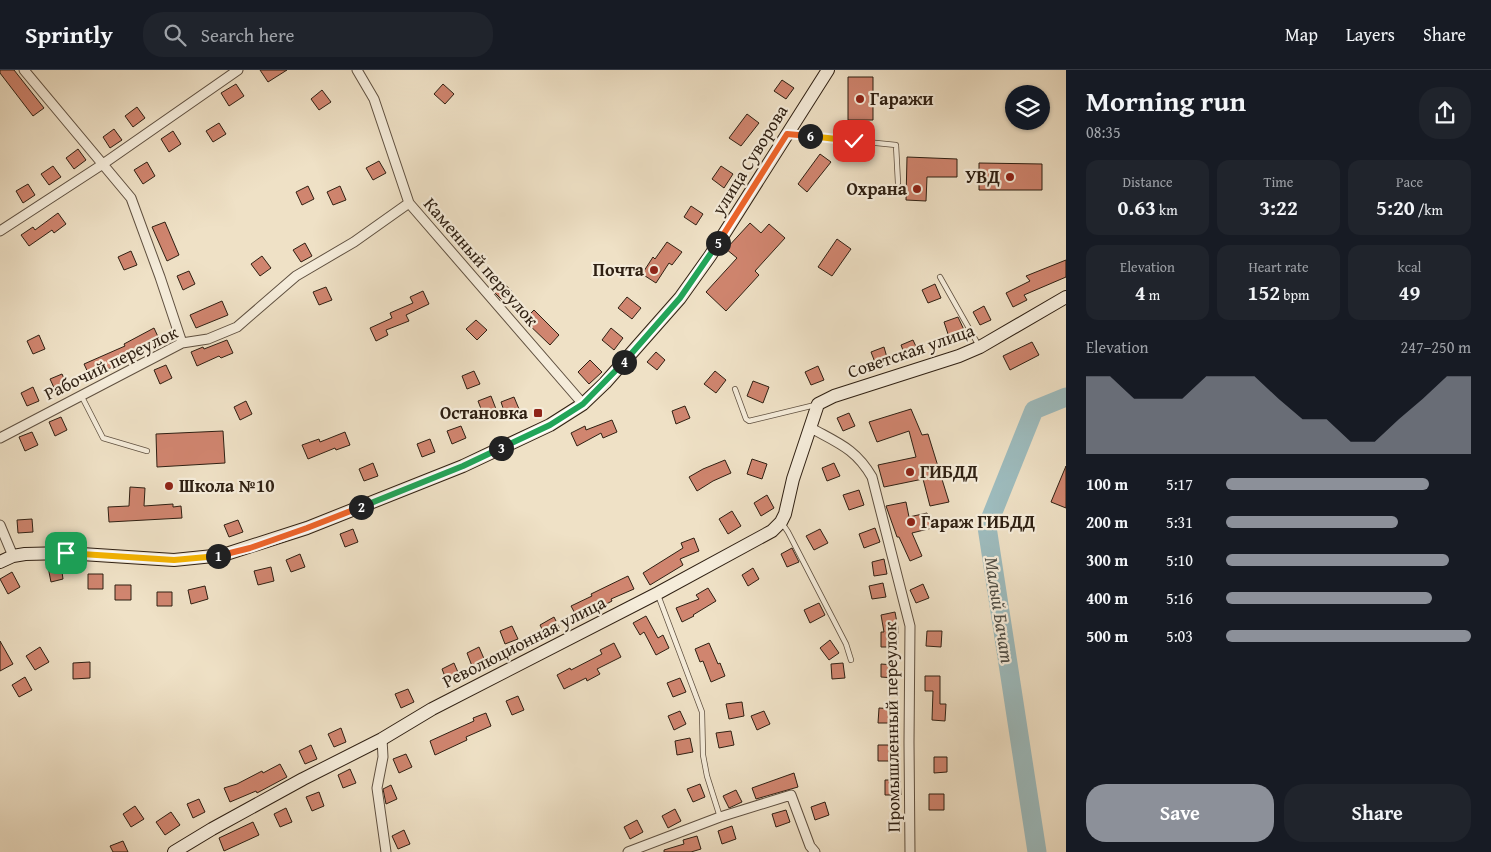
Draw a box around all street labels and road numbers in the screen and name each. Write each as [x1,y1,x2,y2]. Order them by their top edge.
street label: улица Суворова [704,99,795,221]
street label: Каменный переулок [418,191,546,333]
street label: Советская улица [844,316,978,385]
street label: Рабочий переулок [39,318,183,407]
street label: Революционная улица [437,588,611,695]
street label: Промышленный переулок [876,621,907,832]

